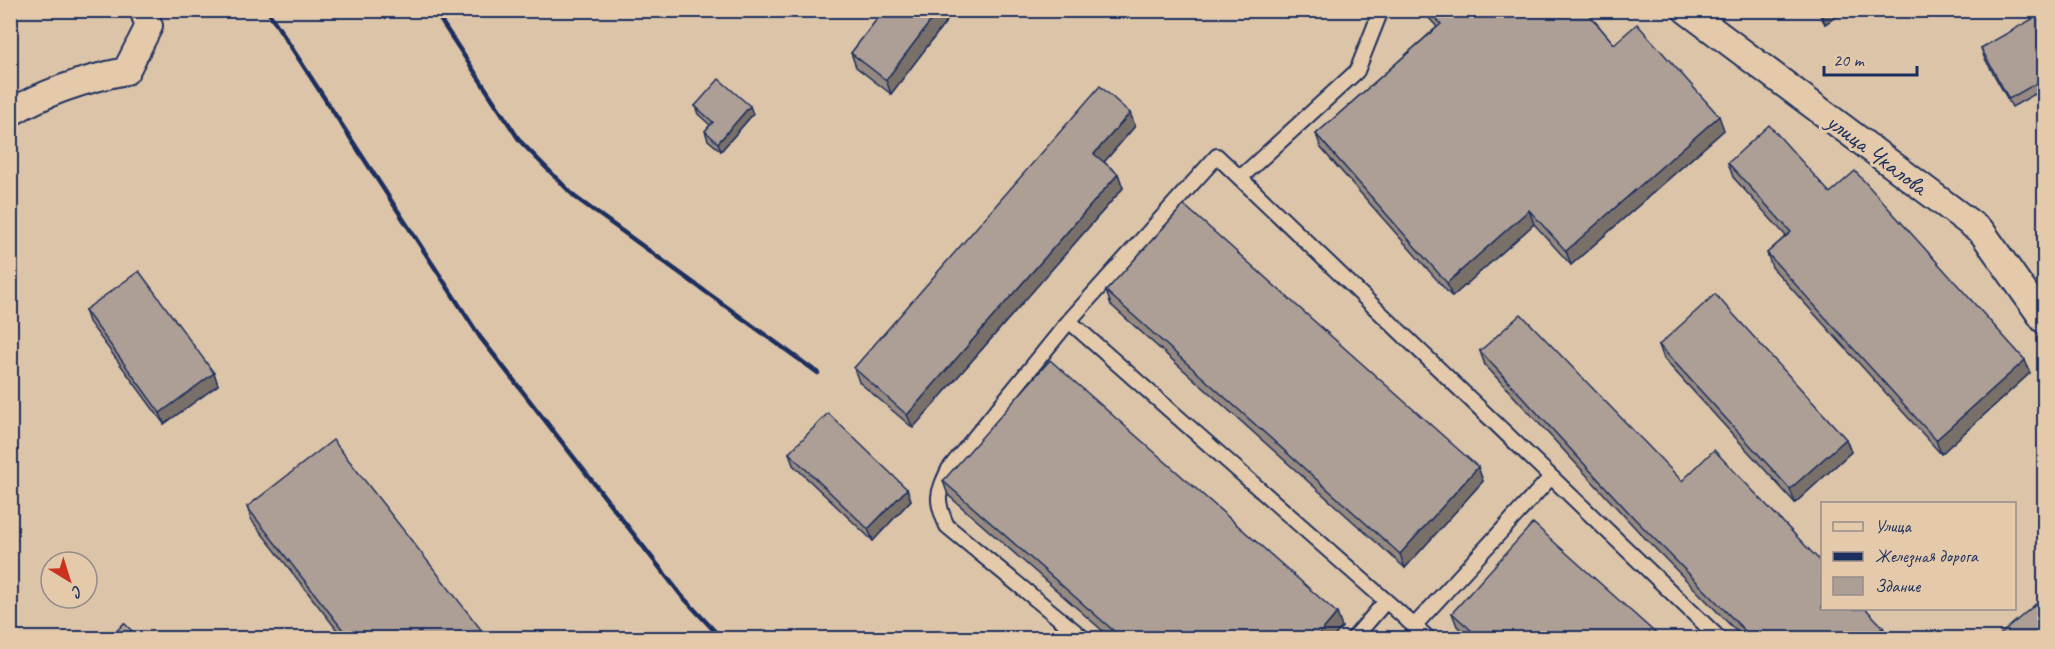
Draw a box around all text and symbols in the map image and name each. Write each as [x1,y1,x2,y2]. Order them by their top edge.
scale bar [1824,39,1917,77]
text: 20 m [1833,49,1866,71]
street label: улица Чкалова [1819,105,1935,203]
legend [1821,502,2016,610]
text: Улица [1875,515,1912,537]
text: Железная дорога [1875,545,1979,568]
north arrow [39,550,99,610]
text: Здание [1875,575,1921,597]
text: С [67,581,87,603]

